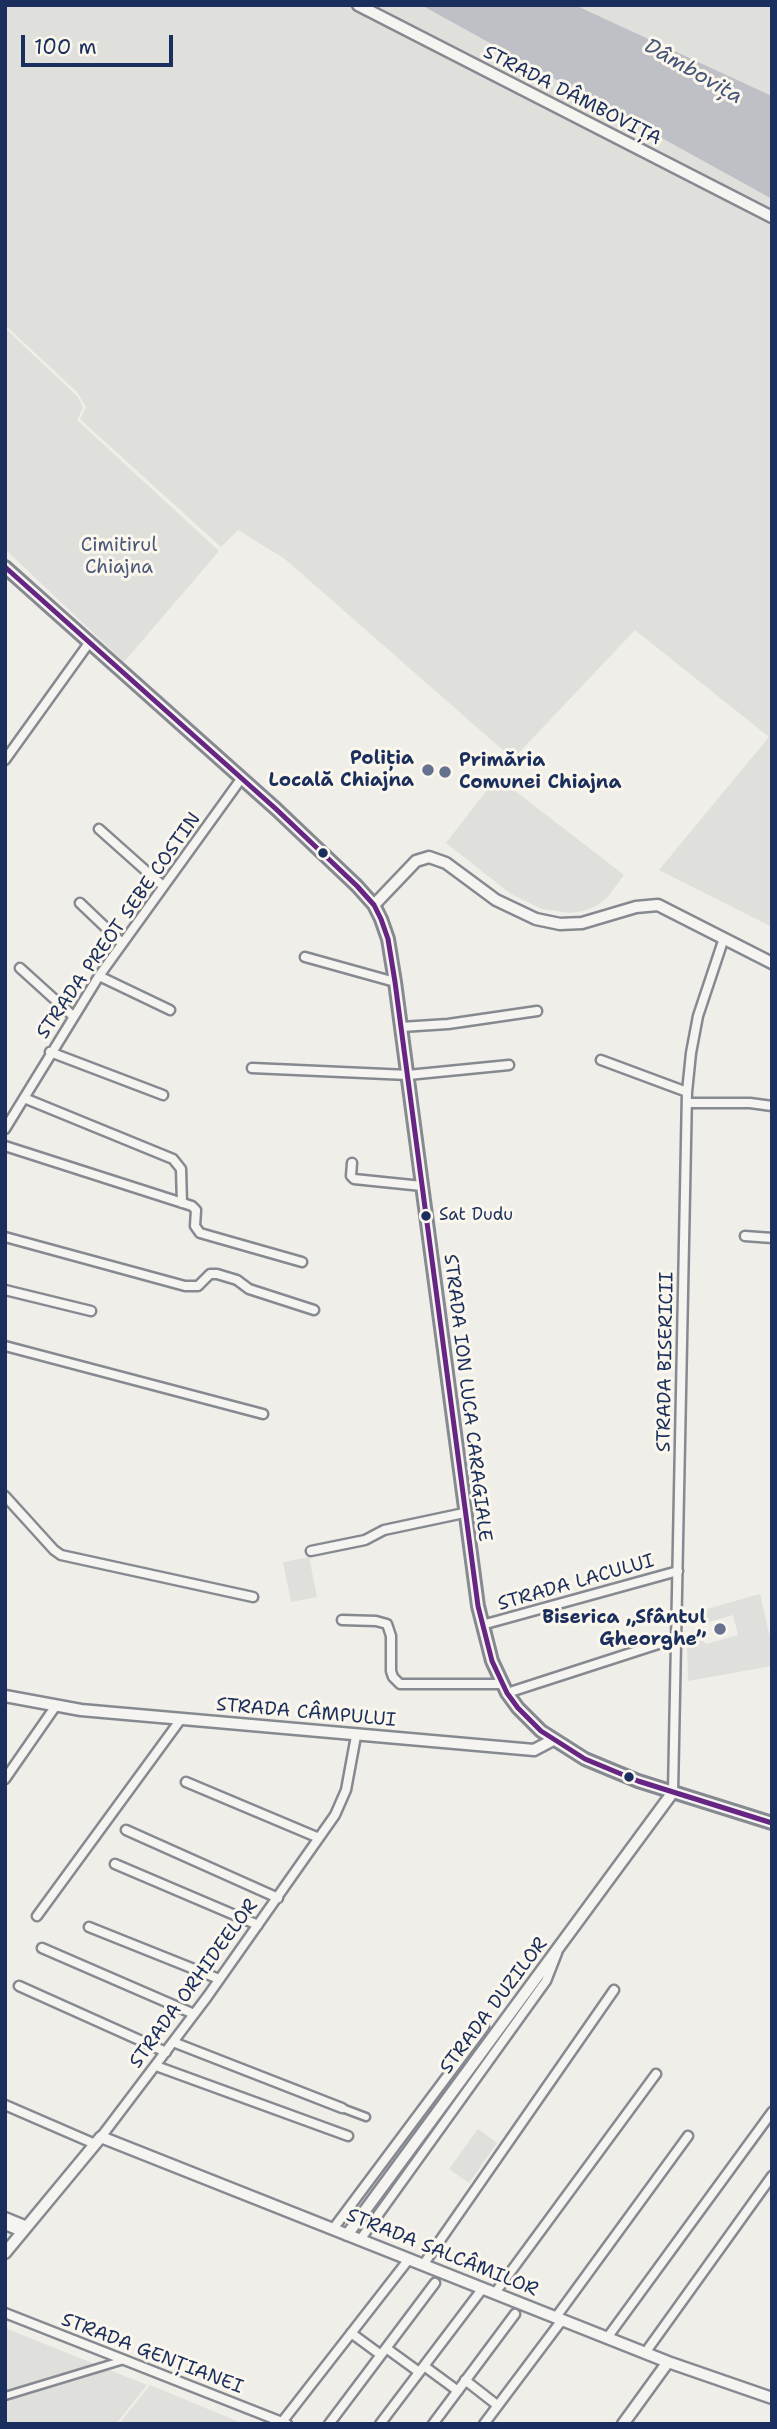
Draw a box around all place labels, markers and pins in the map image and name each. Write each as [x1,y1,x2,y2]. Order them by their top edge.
place label: Poliția Locală Chiajna [269,748,414,792]
place label: Primăria Comunei Chiajna [459,750,621,794]
marker: Poliția Locală Chiajna [420,762,436,778]
marker: Primăria Comunei Chiajna [437,764,453,780]
unlabelled marker [316,846,330,860]
place label: Sat Dudu [439,1206,513,1226]
marker: Sat Dudu [419,1209,433,1223]
place label: Biserica „Sfântul Gheorghe” [542,1607,706,1651]
marker: Biserica „Sfântul Gheorghe” [712,1621,728,1637]
unlabelled marker [622,1770,636,1784]

